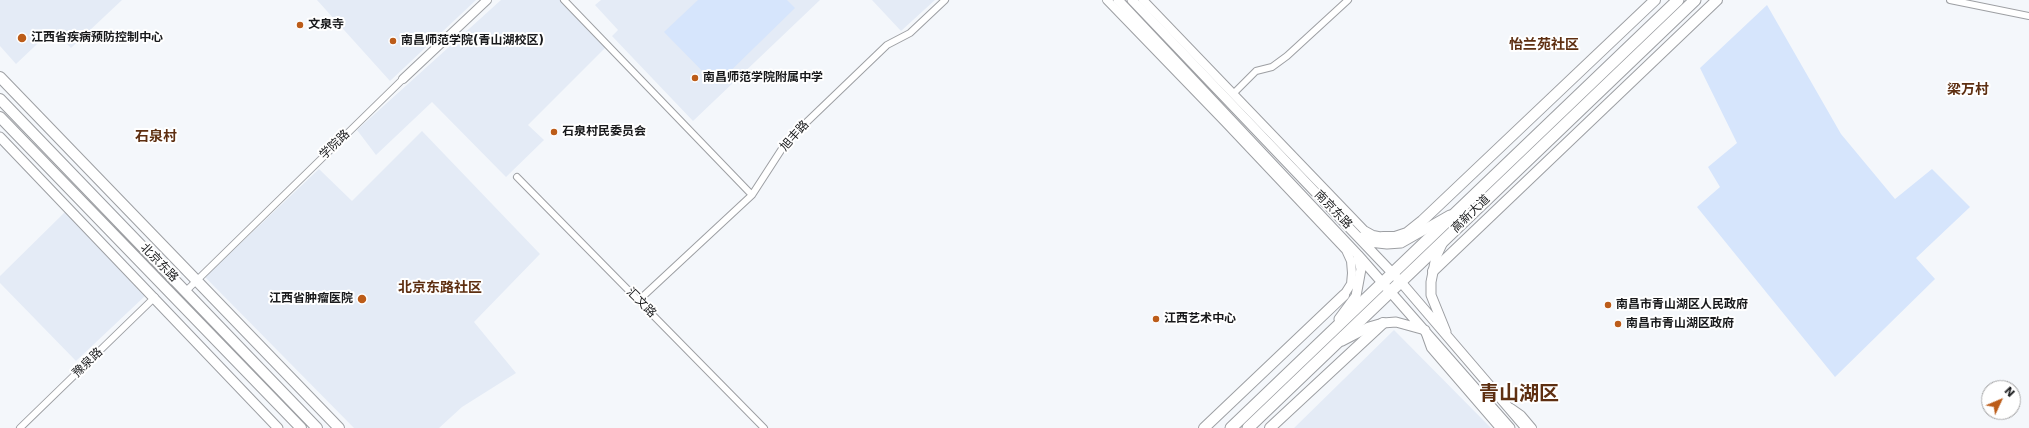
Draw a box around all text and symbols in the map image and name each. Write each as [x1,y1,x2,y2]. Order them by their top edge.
place label: 文泉寺 [308,18,344,32]
marker: 文泉寺 [295,20,305,30]
place label: 江西省疾病预防控制中心 [31,31,163,45]
marker: 江西省疾病预防控制中心 [16,32,28,44]
place label: 南昌师范学院(青山湖校区) [401,34,544,48]
marker: 南昌师范学院(青山湖校区) [388,36,398,46]
district label: 怡兰苑社区 [1509,37,1579,53]
place label: 南昌师范学院附属中学 [703,71,823,85]
marker: 南昌师范学院附属中学 [690,73,700,83]
district label: 梁万村 [1947,82,1989,98]
street label: 旭丰路 [778,118,812,154]
place label: 石泉村民委员会 [562,125,646,139]
street label: 学院路 [317,127,353,163]
marker: 石泉村民委员会 [549,127,559,137]
district label: 石泉村 [135,129,177,145]
street label: 南京东路 [1311,188,1355,232]
street label: 高新大道 [1449,192,1493,236]
street label: 北京东路 [137,241,181,285]
district label: 北京东路社区 [398,280,482,296]
street label: 汇文路 [623,285,659,321]
place label: 江西省肿瘤医院 [269,292,353,306]
marker: 江西省肿瘤医院 [356,293,368,305]
place label: 南昌市青山湖区人民政府 [1616,298,1748,312]
marker: 南昌市青山湖区人民政府 [1603,300,1613,310]
place label: 江西艺术中心 [1164,312,1236,326]
marker: 江西艺术中心 [1151,314,1161,324]
place label: 南昌市青山湖区政府 [1626,317,1734,331]
marker: 南昌市青山湖区政府 [1613,319,1623,329]
street label: 豫泉路 [70,345,106,381]
north arrow [1981,380,2021,420]
district label: 青山湖区 [1479,383,1559,407]
text: N [2001,384,2017,400]

